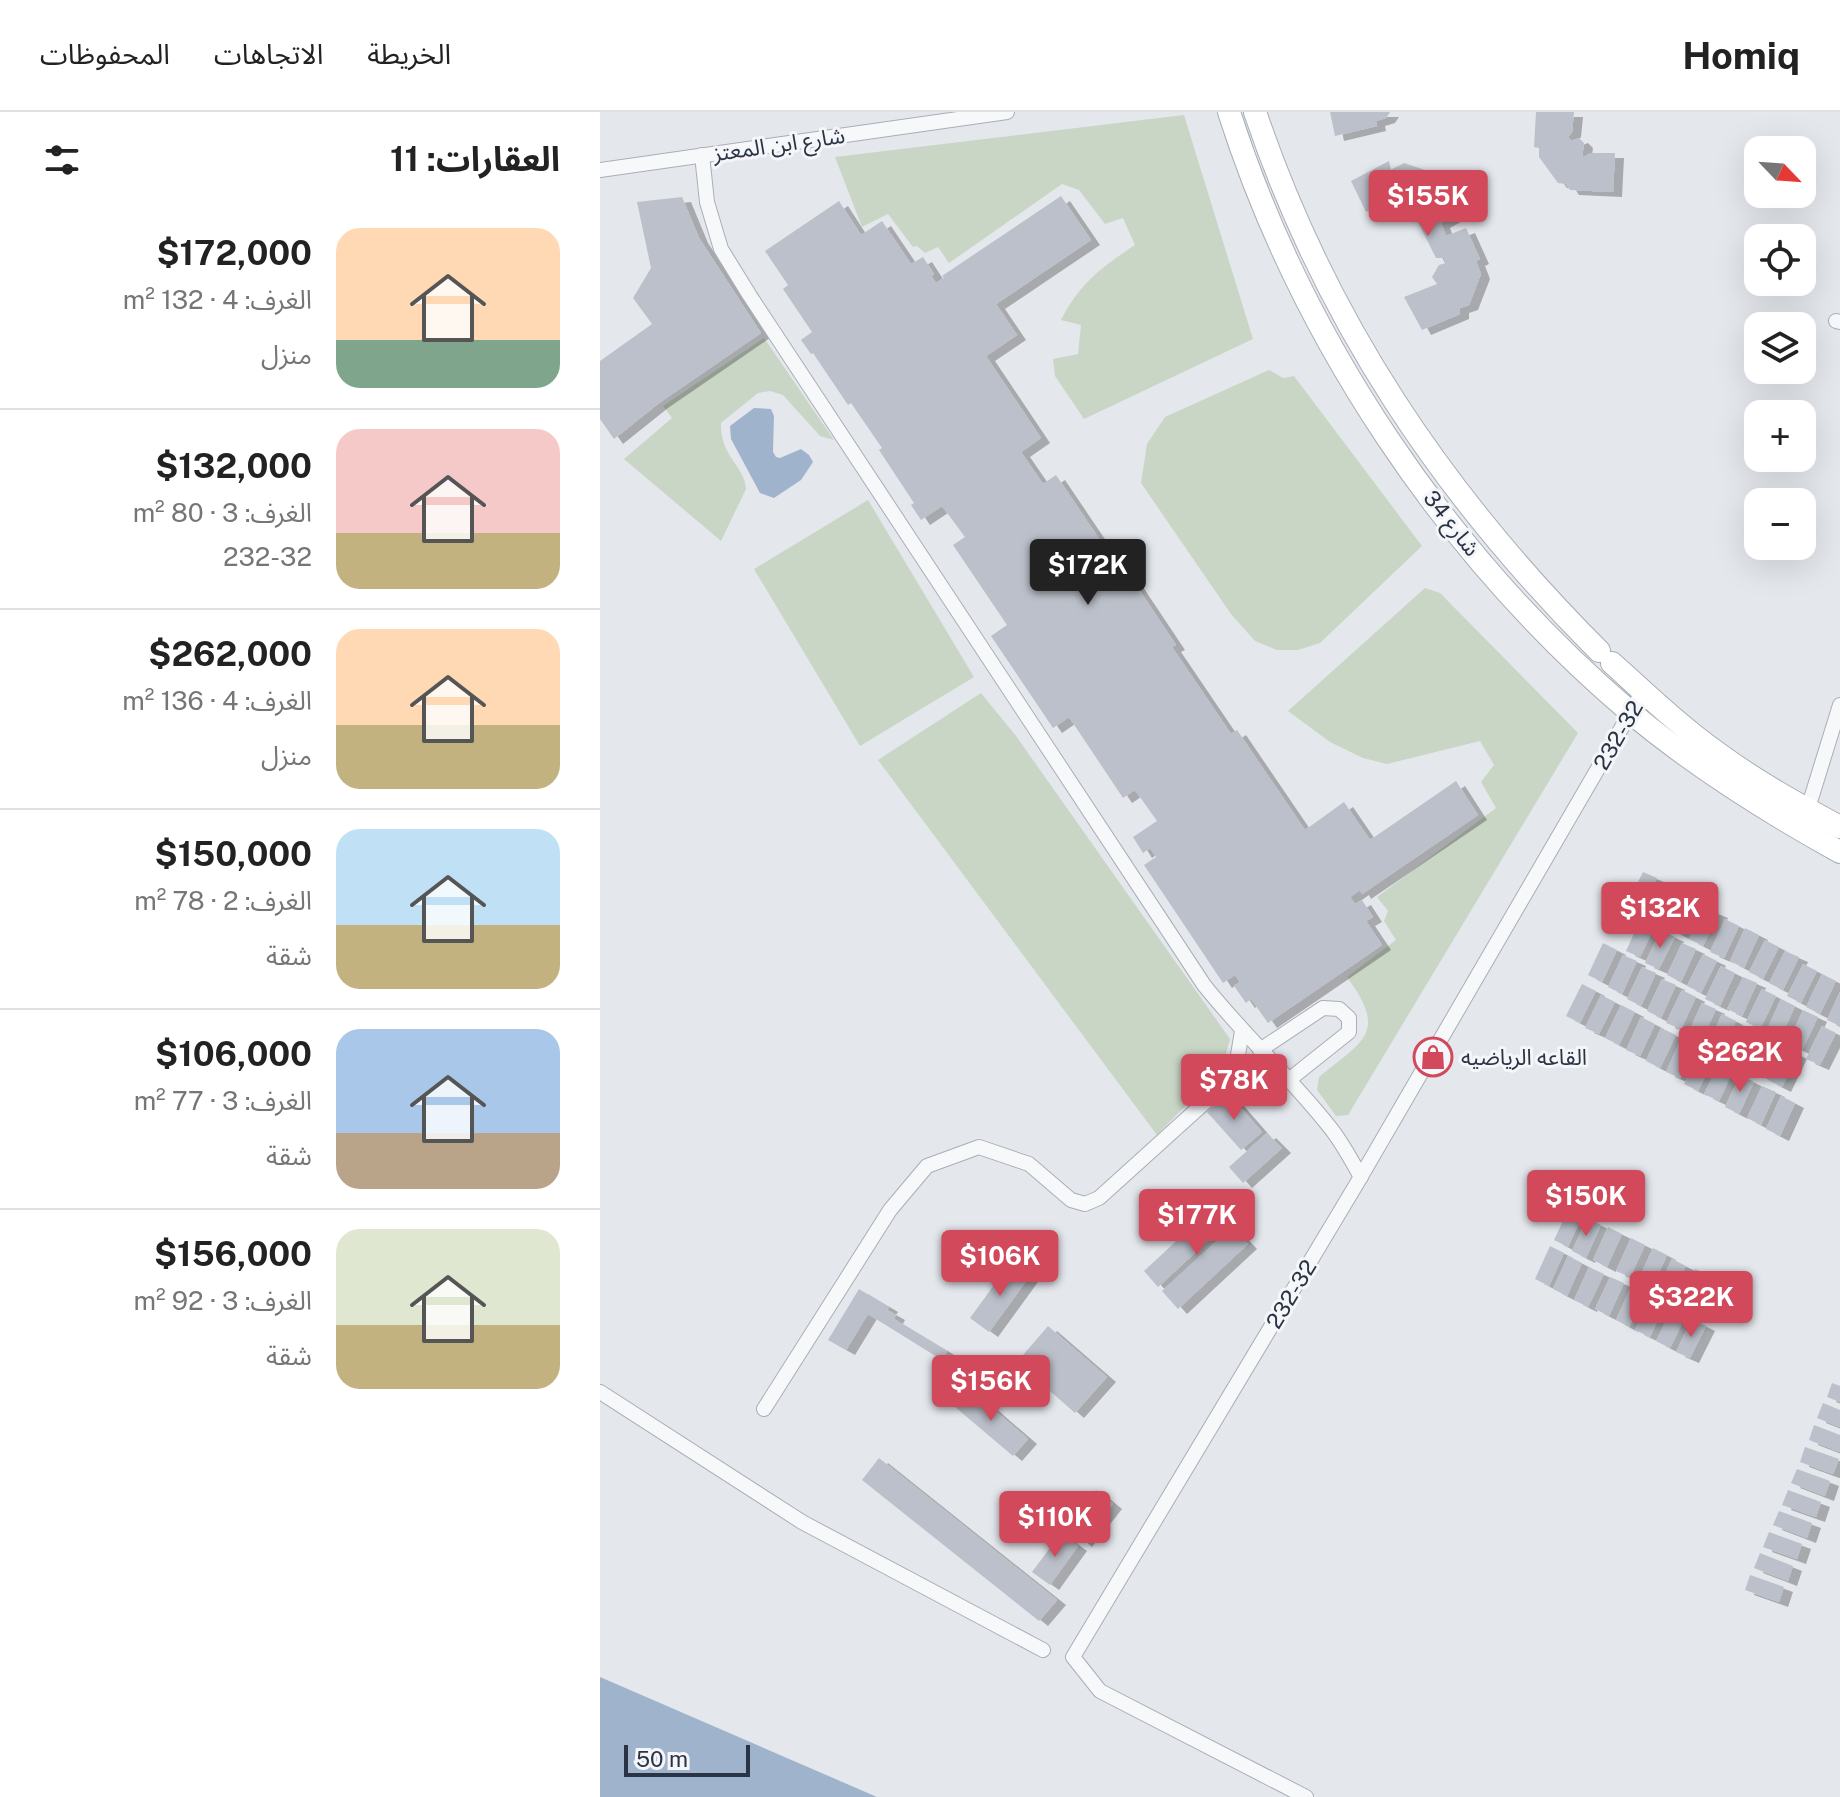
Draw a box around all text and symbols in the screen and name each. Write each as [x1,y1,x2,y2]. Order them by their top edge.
text: Homiq [1682,33,1800,78]
text: المحفوظات [40,37,170,70]
text: الاتجاهات [214,37,323,70]
text: الخريطة [367,37,451,70]
street label: شارع ابن المعتز [710,122,847,170]
north arrow [1744,136,1816,208]
map controls [1744,136,1816,560]
icon: filters [40,138,84,182]
text: العقارات: 11 [390,139,560,179]
pin: $155K [1372,170,1484,238]
text: $155K [1387,180,1469,211]
button: locate [1744,224,1816,296]
text: $172,000 [156,233,312,273]
icon: home [400,260,496,356]
text: الغرف: 4 · 132 m² [123,284,312,315]
button: layers [1744,312,1816,384]
text: منزل [261,339,312,370]
button: + [1744,400,1816,472]
text: $132,000 [155,446,312,486]
icon: home [400,461,496,557]
street label: شارع 34 [1415,485,1486,563]
button: − [1744,488,1816,560]
text: الغرف: 3 · 80 m² [133,497,312,528]
pin: $172K [1032,539,1144,607]
text: 232-32 [223,541,312,572]
text: $172K [1048,549,1128,580]
text: $262,000 [148,634,312,674]
icon: home [400,661,496,757]
text: الغرف: 4 · 136 m² [122,685,312,716]
street label: 232-32 [1588,696,1648,774]
text: منزل [261,740,312,771]
text: $150,000 [155,834,312,874]
icon: home [400,861,496,957]
pin: $132K [1604,882,1716,950]
text: الغرف: 2 · 78 m² [134,885,312,916]
text: $132K [1619,892,1701,923]
text: شقة [266,940,312,971]
pin: $262K [1684,1026,1796,1094]
text: $106,000 [155,1034,312,1074]
shop icon: القاعه الرياضيه [1412,1036,1454,1078]
text: $262K [1697,1036,1783,1067]
place label: القاعه الرياضيه [1461,1044,1587,1070]
pin: $78K [1187,1054,1281,1122]
icon: home [400,1061,496,1157]
text: $78K [1199,1064,1269,1095]
text: الغرف: 3 · 77 m² [134,1085,312,1116]
text: شقة [266,1140,312,1171]
pin: $150K [1530,1170,1642,1238]
text: $150K [1545,1180,1627,1211]
pin: $177K [1141,1189,1253,1257]
text: $177K [1157,1199,1237,1230]
pin: $106K [944,1230,1056,1298]
text: $156,000 [154,1234,312,1274]
text: $106K [959,1240,1041,1271]
street label: 232-32 [1260,1255,1322,1333]
icon: home [400,1261,496,1357]
pin: $322K [1635,1271,1747,1339]
text: $322K [1648,1281,1734,1312]
text: الغرف: 3 · 92 m² [133,1285,312,1316]
text: شقة [266,1340,312,1371]
pin: $156K [935,1355,1047,1423]
text: $156K [950,1365,1032,1396]
pin: $110K [999,1491,1111,1559]
text: $110K [1017,1501,1093,1532]
scale bar [624,1741,750,1777]
text: 50 m [636,1746,688,1772]

